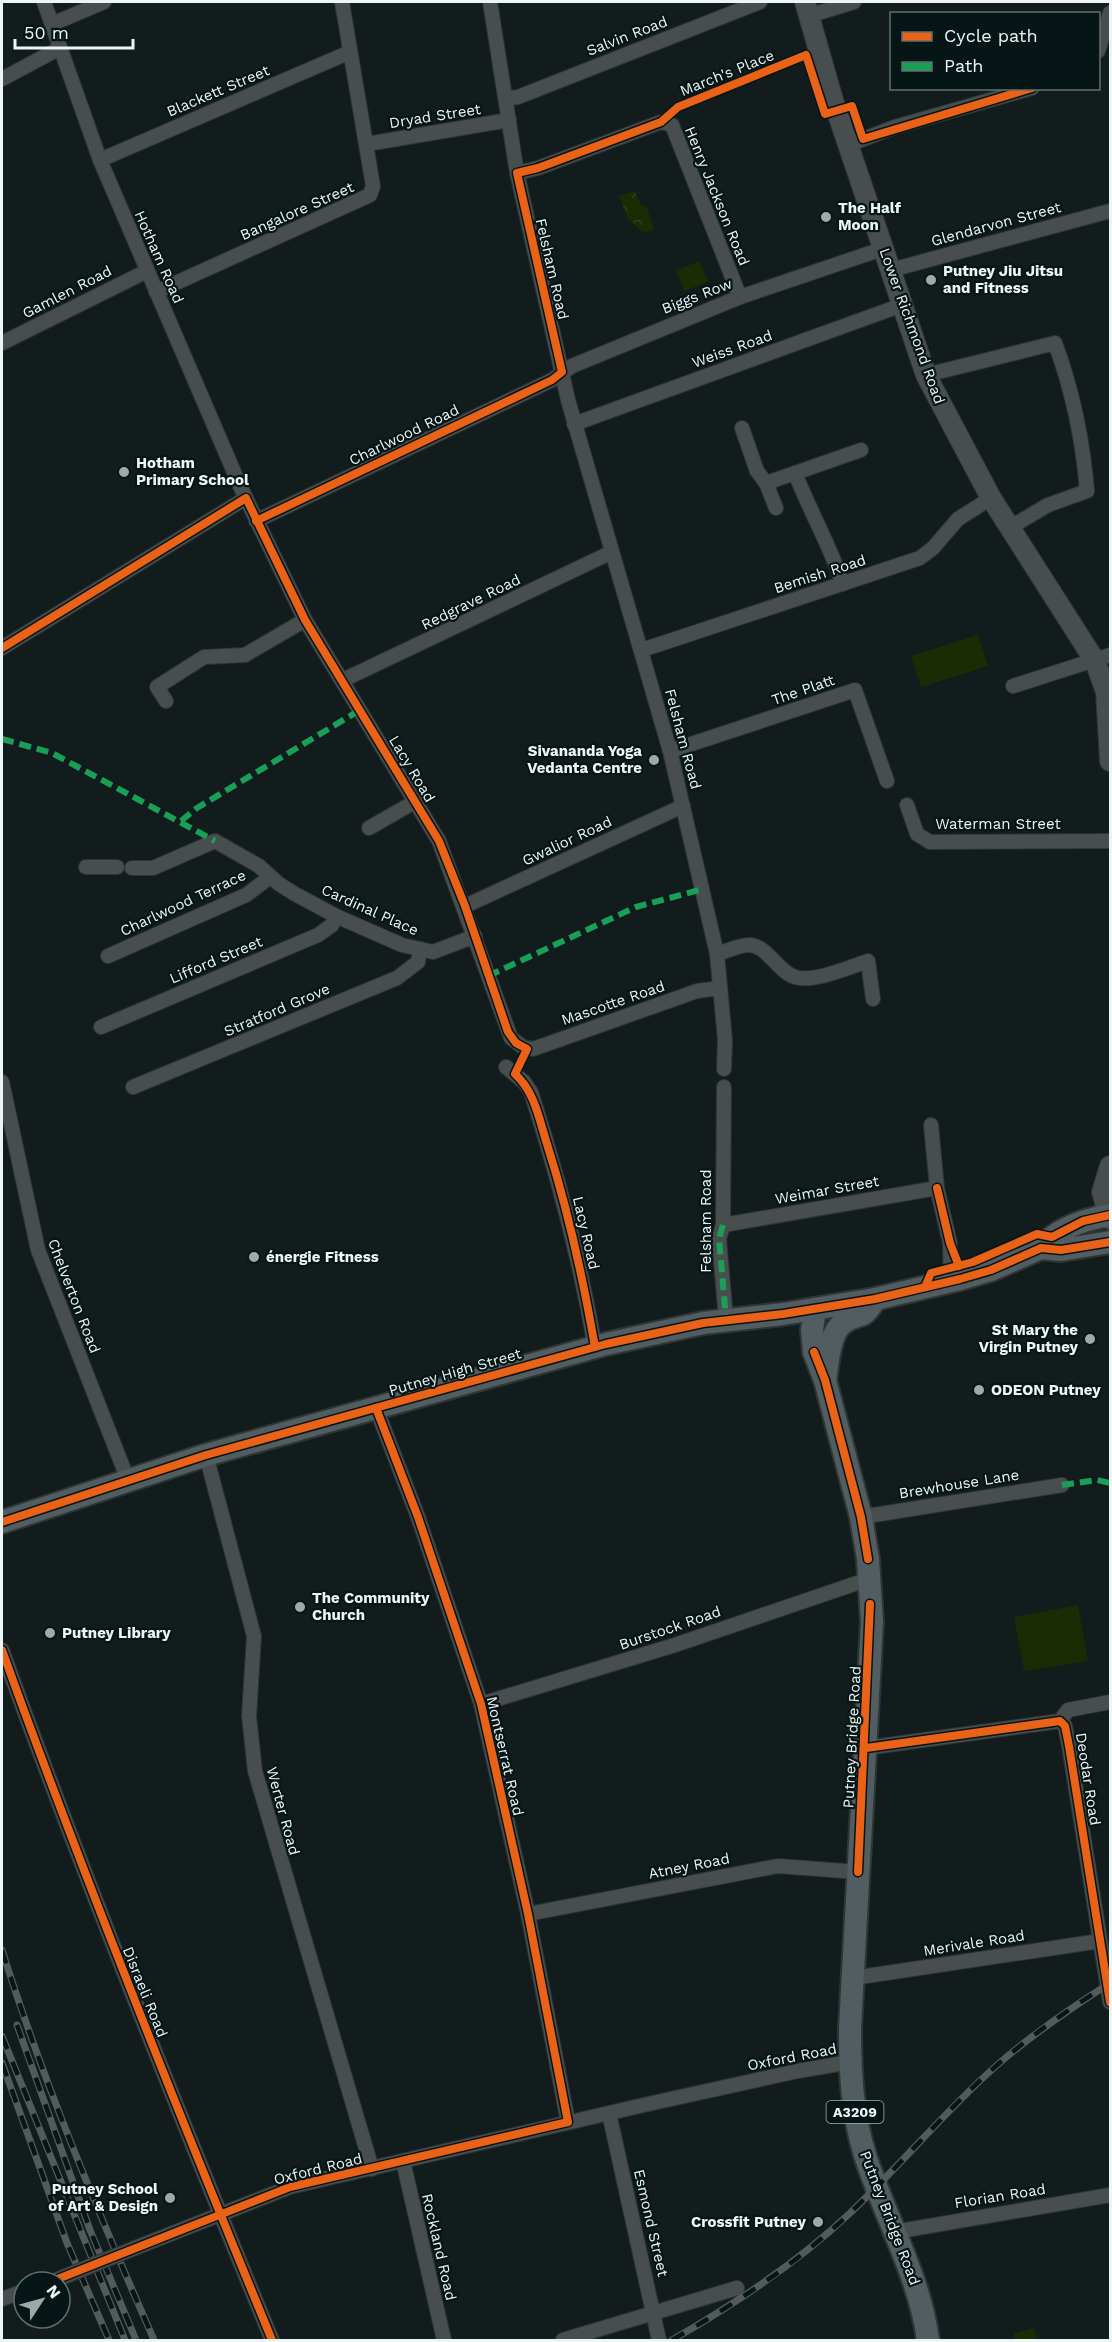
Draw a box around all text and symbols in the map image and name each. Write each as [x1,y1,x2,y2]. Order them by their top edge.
scale bar [15,12,134,50]
street label: Salvin Road [584,12,670,60]
legend [890,12,1100,90]
text: 50 m [24,22,69,43]
text: Cycle path [944,25,1038,46]
street label: March's Place [677,46,777,100]
text: Path [944,55,984,76]
street label: Blackett Street [164,61,273,121]
street label: Dryad Street [388,100,483,132]
street label: Henry Jackson Road [681,124,753,268]
street label: Bangalore Street [237,178,357,244]
street label: Glendarvon Street [929,198,1064,250]
place label: The Half Moon [838,199,902,234]
street label: Hotham Road [130,208,188,306]
marker: The Half Moon [819,210,833,224]
street label: Felsham Road [532,217,572,321]
street label: Lower Richmond Road [875,246,949,406]
street label: Gamlen Road [19,262,115,322]
place label: Putney Jiu Jitsu and Fitness [943,262,1063,297]
marker: Putney Jiu Jitsu and Fitness [924,273,938,287]
street label: Biggs Row [659,274,735,318]
street label: Weiss Road [689,326,775,372]
street label: Charlwood Road [346,401,462,469]
place label: Hotham Primary School [136,454,249,489]
marker: Hotham Primary School [117,465,131,479]
street label: Bemish Road [772,551,868,597]
street label: Redgrave Road [418,570,524,634]
street label: The Platt [769,671,838,709]
street label: Felsham Road [661,687,705,791]
street label: Lacy Road [385,732,439,806]
place label: Sivananda Yoga Vedanta Centre [527,742,642,777]
marker: Sivananda Yoga Vedanta Centre [647,753,661,767]
street label: Gwalior Road [519,812,615,870]
street label: Waterman Street [935,815,1061,833]
street label: Charlwood Terrace [117,866,249,940]
street label: Cardinal Place [319,881,421,939]
street label: Lifford Street [167,932,266,988]
street label: Mascotte Road [559,977,667,1029]
street label: Stratford Grove [221,980,333,1040]
street label: Felsham Road [697,1169,715,1273]
street label: Weimar Street [774,1172,881,1208]
street label: Lacy Road [569,1195,603,1271]
street label: Chelverton Road [44,1236,104,1356]
place label: énergie Fitness [266,1248,379,1266]
marker: énergie Fitness [247,1250,261,1264]
place label: St Mary the Virgin Putney [979,1321,1079,1356]
marker: St Mary the Virgin Putney [1083,1332,1097,1346]
street label: Putney High Street [387,1344,524,1400]
place label: ODEON Putney [991,1381,1101,1399]
marker: ODEON Putney [972,1383,986,1397]
street label: Brewhouse Lane [898,1466,1020,1502]
place label: The Community Church [312,1589,430,1624]
marker: The Community Church [293,1600,307,1614]
street label: Burstock Road [617,1602,723,1654]
place label: Putney Library [62,1624,171,1642]
marker: Putney Library [43,1626,57,1640]
street label: Putney Bridge Road [839,1665,865,1809]
street label: Montserrat Road [483,1695,527,1817]
street label: Deodar Road [1072,1731,1104,1827]
street label: Werter Road [263,1765,303,1857]
street label: Atney Road [647,1849,731,1883]
street label: Merivale Road [922,1926,1026,1960]
street label: Disraeli Road [119,1944,171,2040]
street label: Oxford Road [746,2040,838,2074]
road number: A3209 [826,2101,884,2123]
street label: Putney Bridge Road [856,2148,924,2288]
street label: Oxford Road [272,2149,364,2189]
street label: Esmond Street [630,2168,672,2279]
place label: Putney School of Art & Design [48,2180,158,2215]
street label: Florian Road [953,2180,1047,2212]
marker: Putney School of Art & Design [163,2191,177,2205]
street label: Rockland Road [418,2192,460,2302]
place label: Crossfit Putney [691,2213,807,2231]
marker: Crossfit Putney [811,2215,825,2229]
north arrow [12,2270,72,2330]
text: N [43,2281,65,2302]

